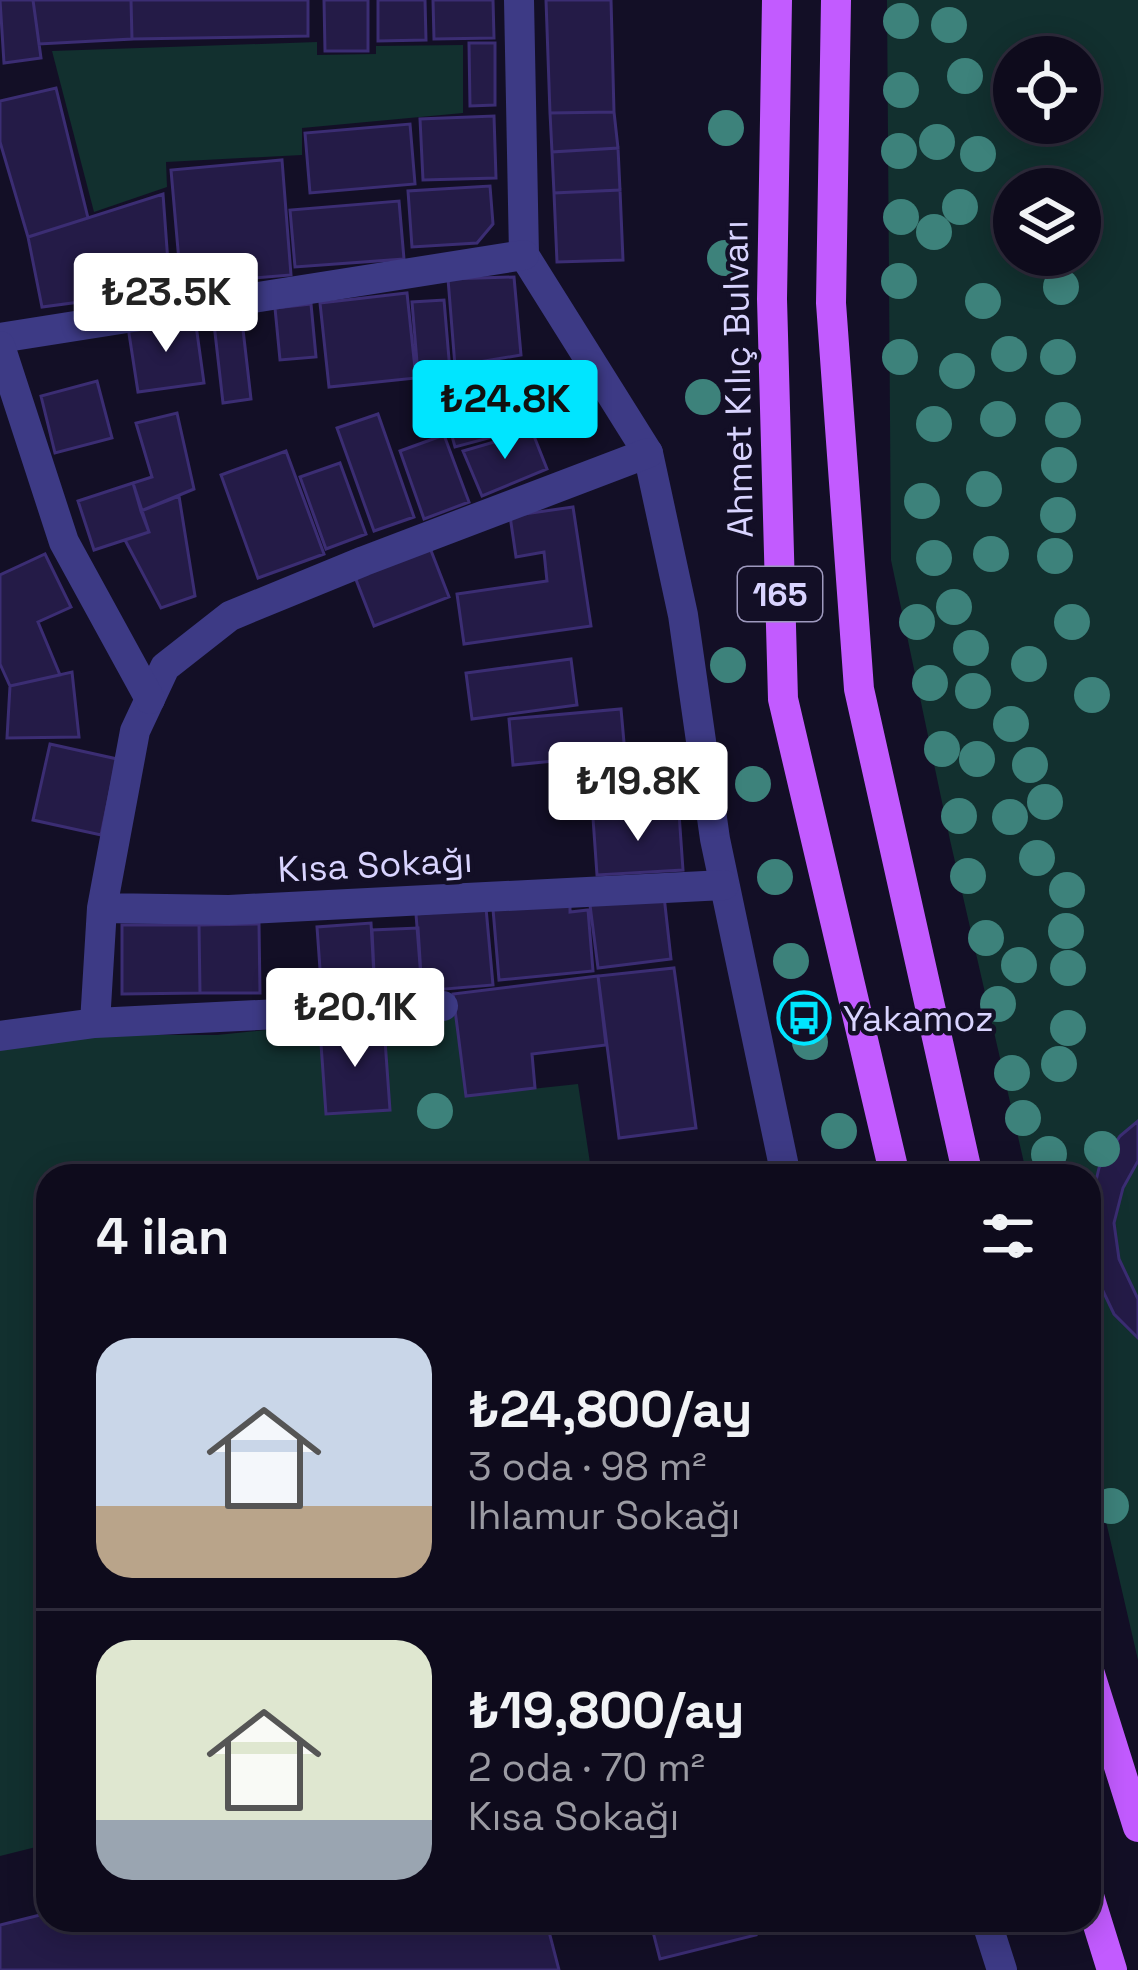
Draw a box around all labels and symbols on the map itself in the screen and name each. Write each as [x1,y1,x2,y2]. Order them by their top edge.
street label: Ahmet Kılıç Bulvarı [712,220,764,538]
pin: ₺23.5K [68,253,264,355]
pin: ₺24.8K [407,360,603,462]
road number: 165 [738,567,822,621]
pin: ₺19.8K [540,742,736,844]
street label: Kısa Sokağı [277,837,474,893]
pin: ₺20.1K [257,968,453,1070]
bus stop icon: Yakamoz [776,990,832,1046]
place label: Yakamoz [843,996,994,1042]

